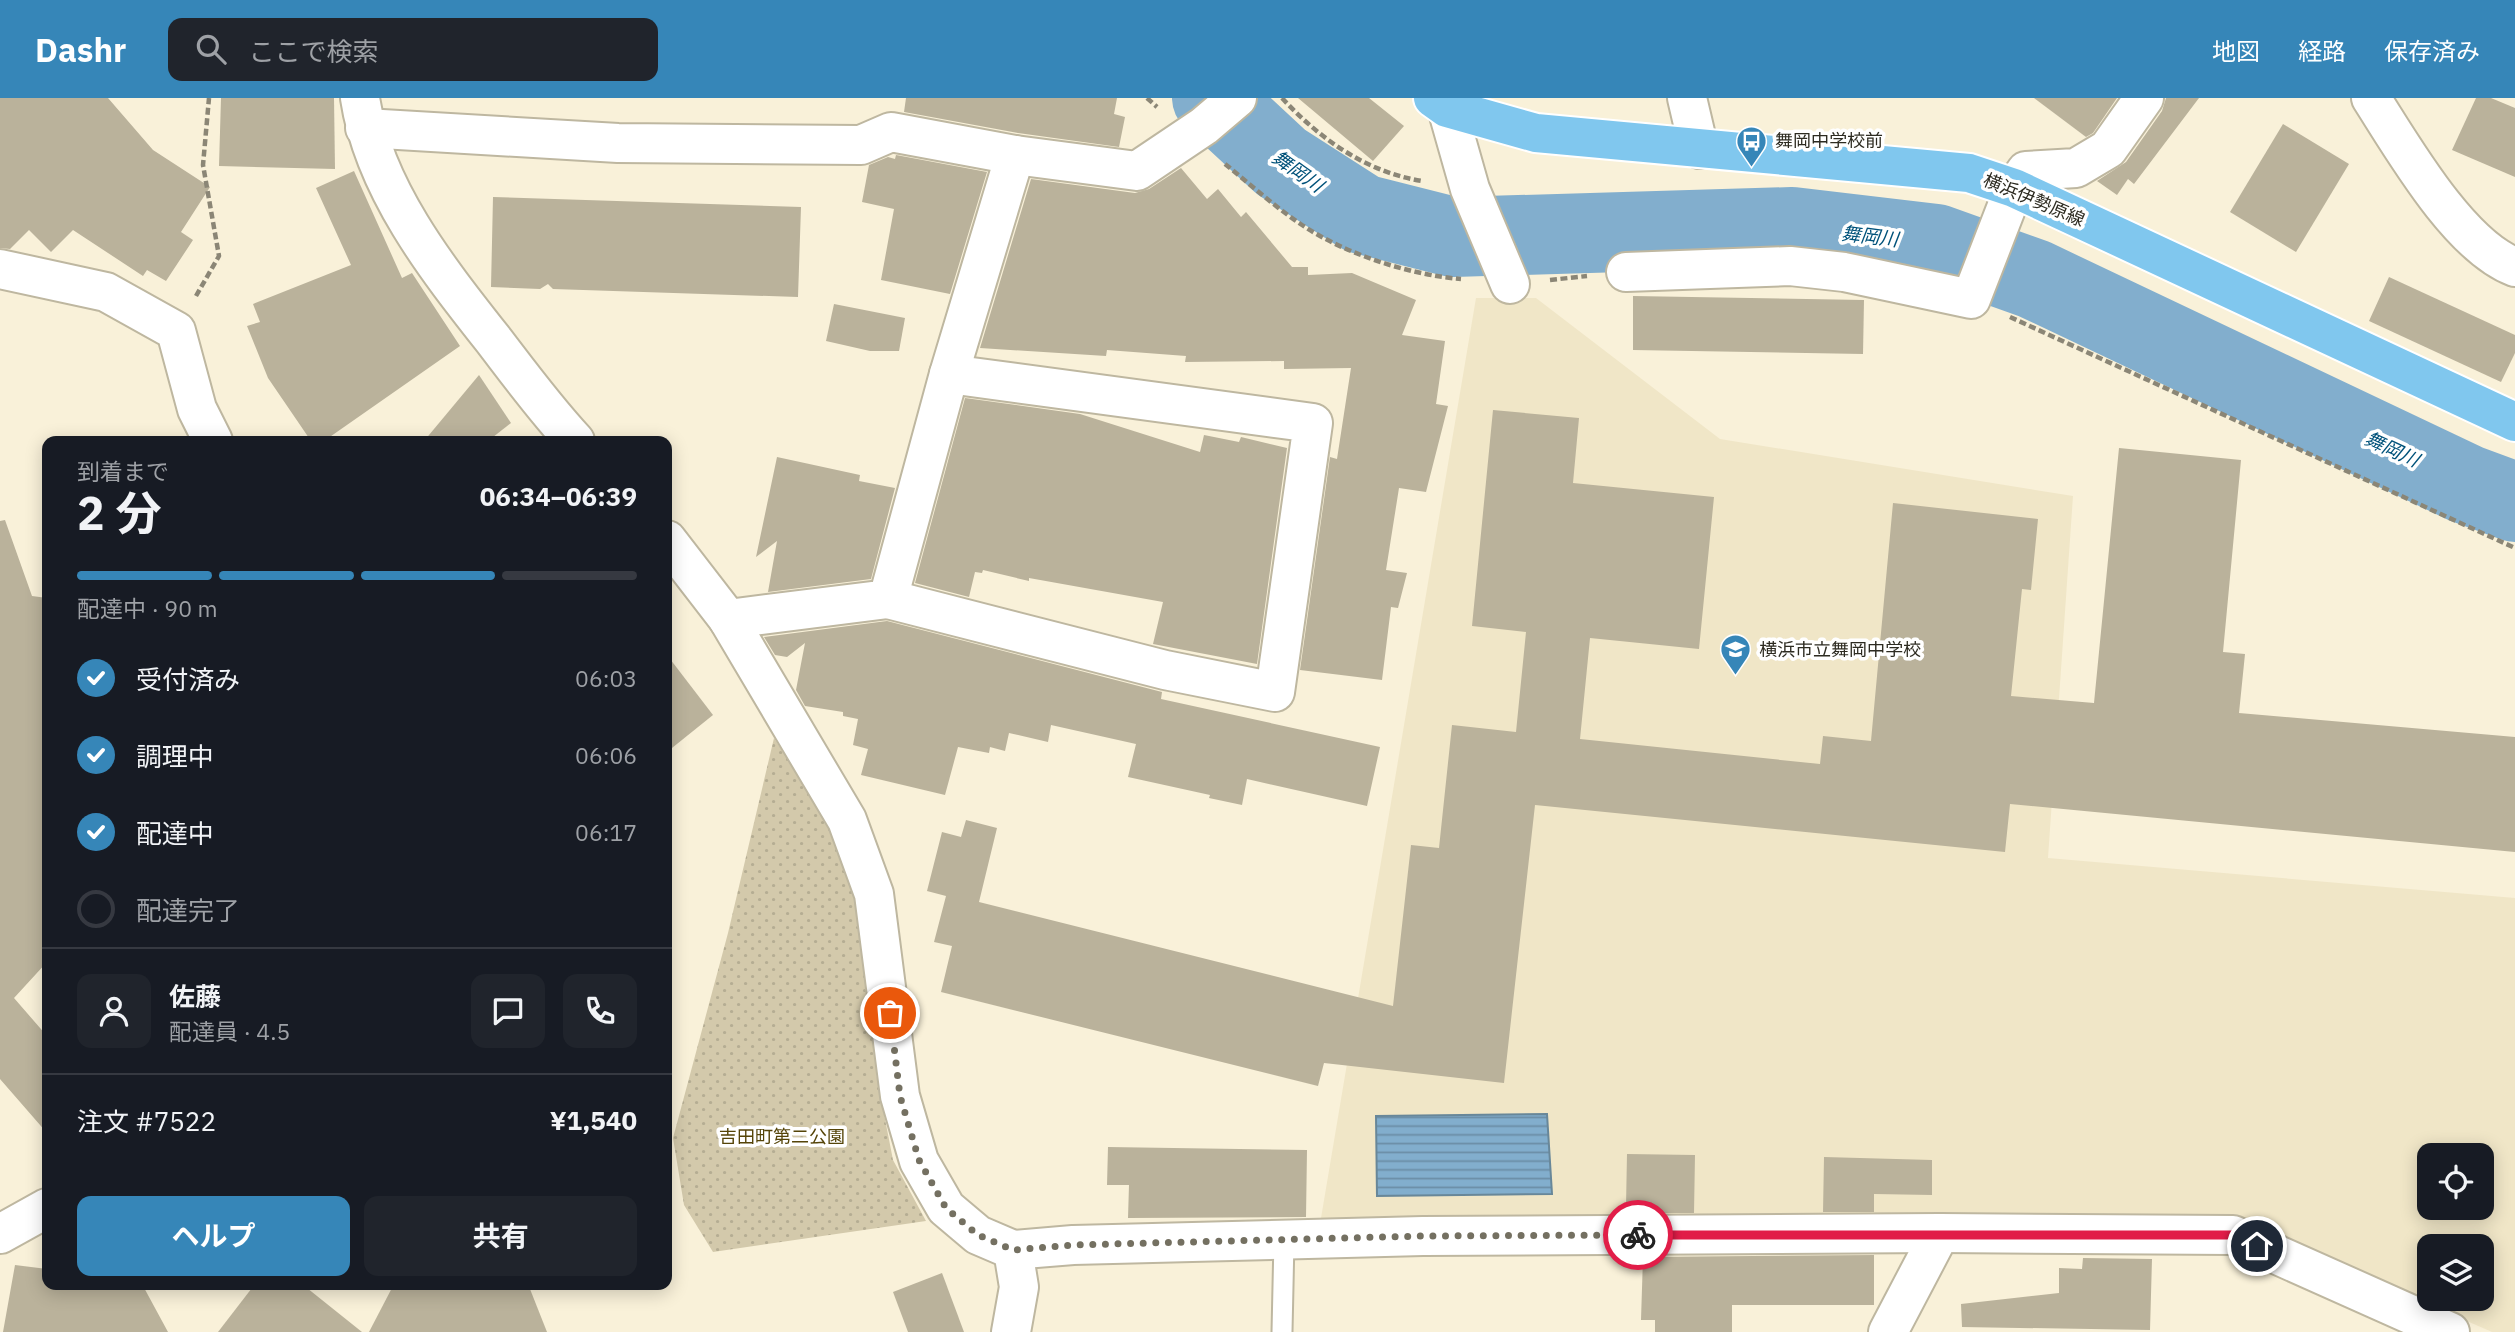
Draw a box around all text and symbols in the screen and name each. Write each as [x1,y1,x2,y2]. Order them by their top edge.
search box [168,18,658,81]
text: Dashr [35,28,126,71]
icon: search [192,30,230,68]
text: ここで検索 [248,34,378,68]
text: 地図 [2212,35,2260,67]
text: 経路 [2298,35,2346,67]
text: 保存済み [2384,35,2480,67]
bus stop icon: 舞岡中学校前 [1735,124,1769,168]
place label: 舞岡中学校前 [1775,129,1883,152]
water label: 舞岡川 [1268,145,1330,198]
street label: 横浜伊勢原線 [1980,168,2088,231]
water label: 舞岡川 [1840,221,1902,252]
water label: 舞岡川 [2361,426,2425,473]
text: 到着まで [77,456,169,486]
text: 06:34–06:39 [480,479,637,513]
text: 2 分 [77,483,161,543]
text: 配達中 · 90 m [77,593,217,623]
school or university icon: 横浜市立舞岡中学校 [1719,633,1753,677]
place label: 横浜市立舞岡中学校 [1759,638,1921,661]
icon: check [77,659,115,697]
text: 受付済み [136,662,240,696]
text: 06:03 [575,663,637,693]
icon: check [77,736,115,774]
text: 調理中 [136,739,214,773]
text: 06:06 [575,740,637,770]
icon: check [77,813,115,851]
text: 配達中 [136,816,214,850]
text: 06:17 [575,817,637,847]
text: 配達完了 [136,893,240,927]
button: person [77,974,151,1048]
button: chat [471,974,545,1048]
button: phone [563,974,637,1048]
text: 佐藤 [169,979,221,1013]
pin [860,983,920,1043]
icon: bag [871,994,909,1032]
text: 配達員 · 4.5 [169,1016,290,1046]
text: ¥1,540 [550,1103,637,1137]
text: 注文 #7522 [77,1104,216,1138]
park label: 吉田町第二公園 [719,1125,845,1148]
map controls [2417,1143,2494,1311]
button: locate [2417,1143,2494,1220]
button: ヘルプ [77,1196,350,1276]
button: 共有 [364,1196,637,1276]
courier [1603,1200,1673,1270]
icon: bike [1619,1216,1657,1254]
pin [2227,1216,2287,1276]
icon: home [2238,1227,2276,1265]
button: layers [2417,1234,2494,1311]

